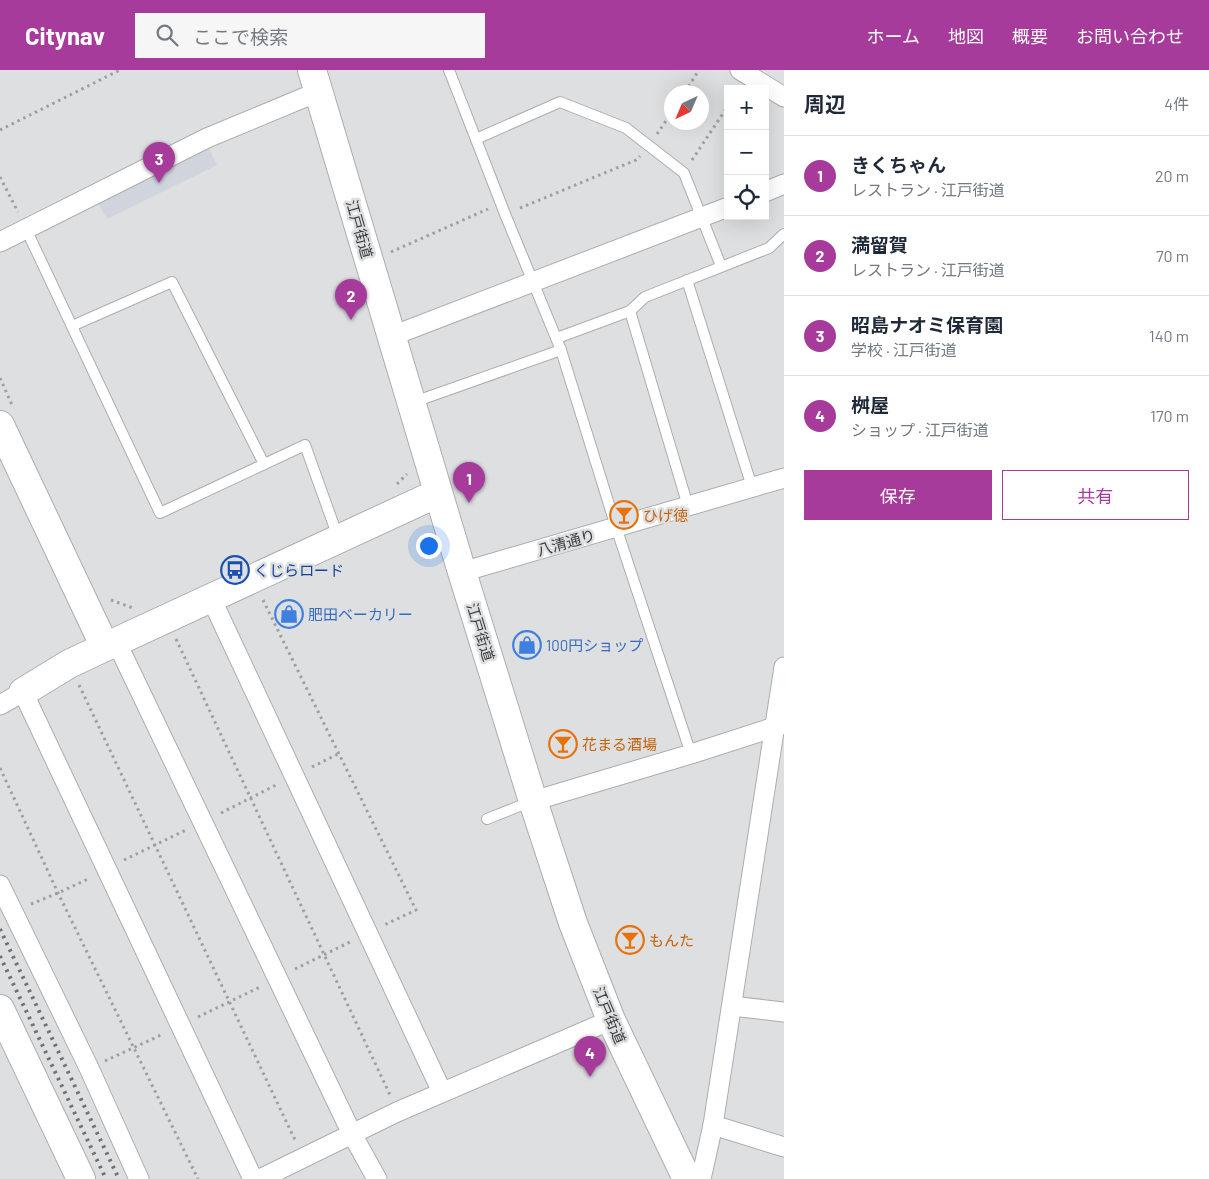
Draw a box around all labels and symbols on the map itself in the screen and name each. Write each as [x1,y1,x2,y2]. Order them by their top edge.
north arrow [664,85,709,130]
pin: 3 [143,142,175,183]
street label: 江戸街道 [343,198,377,260]
pin: 2 [335,279,367,320]
pin: 1 [453,462,485,503]
bar icon: ひげ徳 [609,500,639,530]
place label: ひげ徳 [643,506,688,524]
street label: 八清通り [535,525,597,559]
your location [416,533,442,559]
bus stop icon: くじらロード [220,555,250,585]
place label: くじらロード [254,561,344,579]
shop icon: 肥田ベーカリー [274,599,304,629]
street label: 江戸街道 [464,601,498,663]
place label: 肥田ベーカリー [308,605,413,623]
shop icon: 100円ショップ [512,630,542,660]
place label: 100円ショップ [546,636,643,654]
bar icon: 花まる酒場 [548,729,578,759]
place label: 花まる酒場 [582,735,657,753]
bar icon: もんた [615,925,645,955]
place label: もんた [649,931,694,949]
street label: 江戸街道 [590,984,630,1046]
pin: 4 [574,1036,606,1077]

